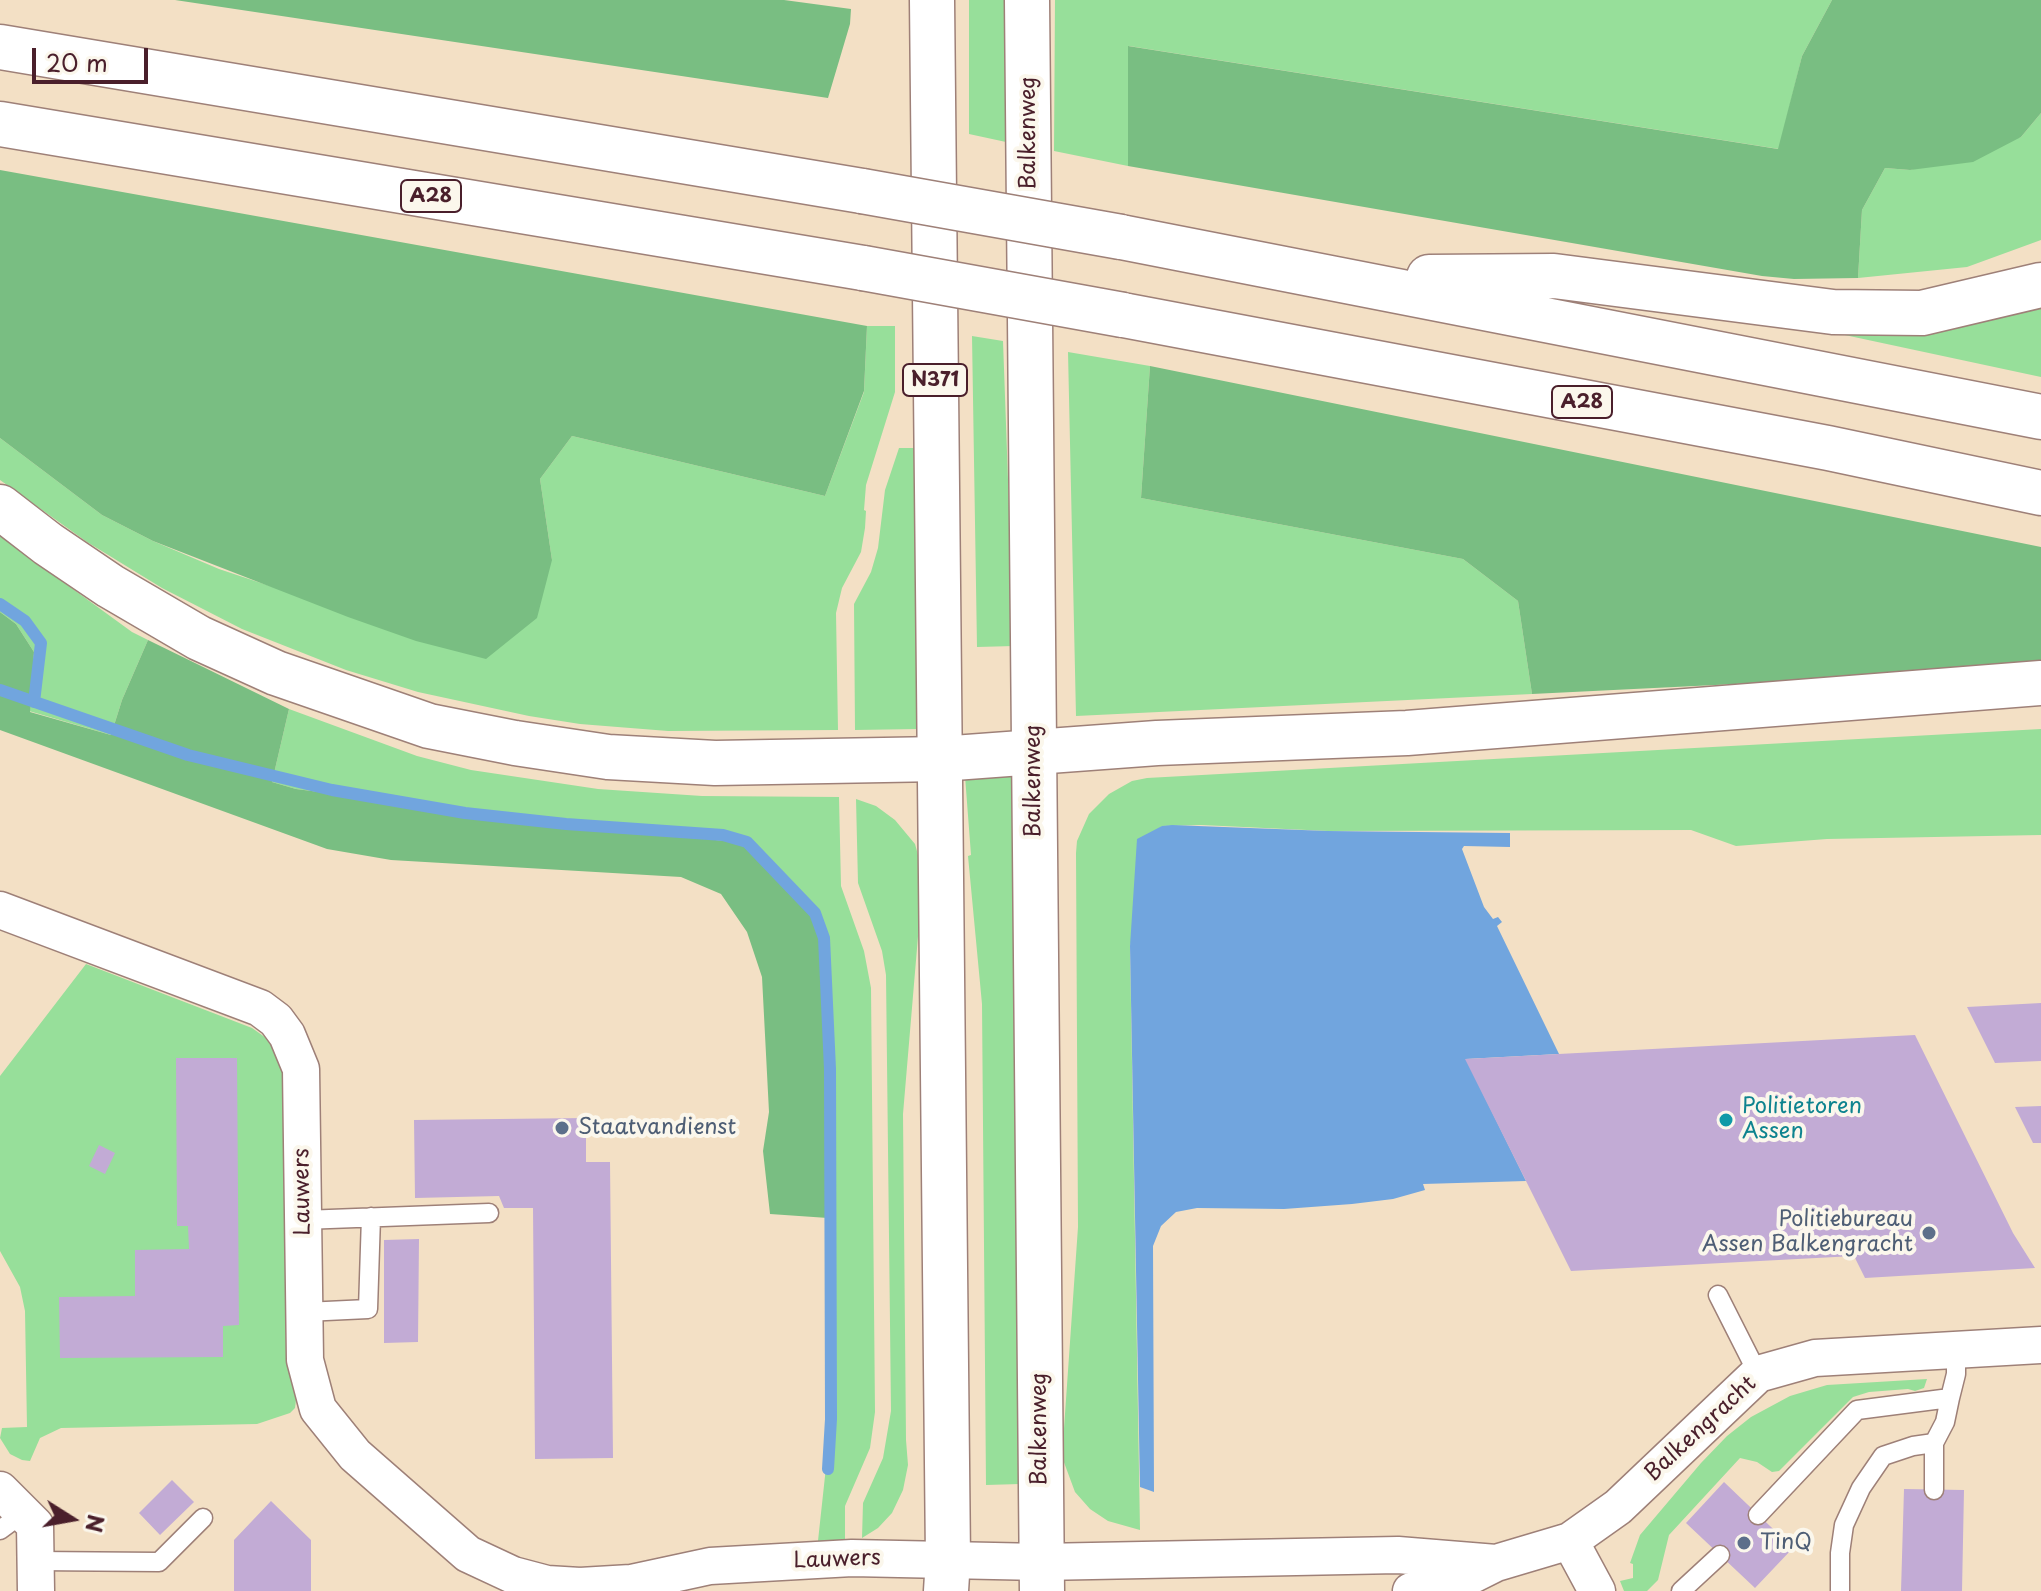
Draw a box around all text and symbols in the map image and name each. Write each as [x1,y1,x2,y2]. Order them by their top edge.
scale bar [36,32,152,82]
text: 20 m [46,44,108,80]
street label: Balkenweg [1016,76,1042,190]
road number: A28 [401,180,461,212]
road number: N371 [903,364,967,396]
road number: A28 [1552,386,1612,418]
street label: Balkenweg [1021,724,1047,838]
place label: Politietoren Assen [1742,1094,1862,1146]
marker: Politietoren Assen [1717,1111,1735,1129]
place label: Staatvandienst [578,1115,736,1141]
marker: Staatvandienst [553,1119,571,1137]
street label: Lauwers [289,1148,317,1236]
place label: Politiebureau Assen Balkengracht [1702,1207,1913,1258]
marker: Politiebureau Assen Balkengracht [1920,1224,1938,1242]
street label: Balkengracht [1640,1371,1762,1487]
street label: Balkenweg [1027,1372,1053,1486]
north arrow [32,1479,112,1559]
text: N [78,1512,114,1535]
place label: TinQ [1760,1530,1812,1556]
marker: TinQ [1735,1534,1753,1552]
street label: Lauwers [793,1545,881,1575]

